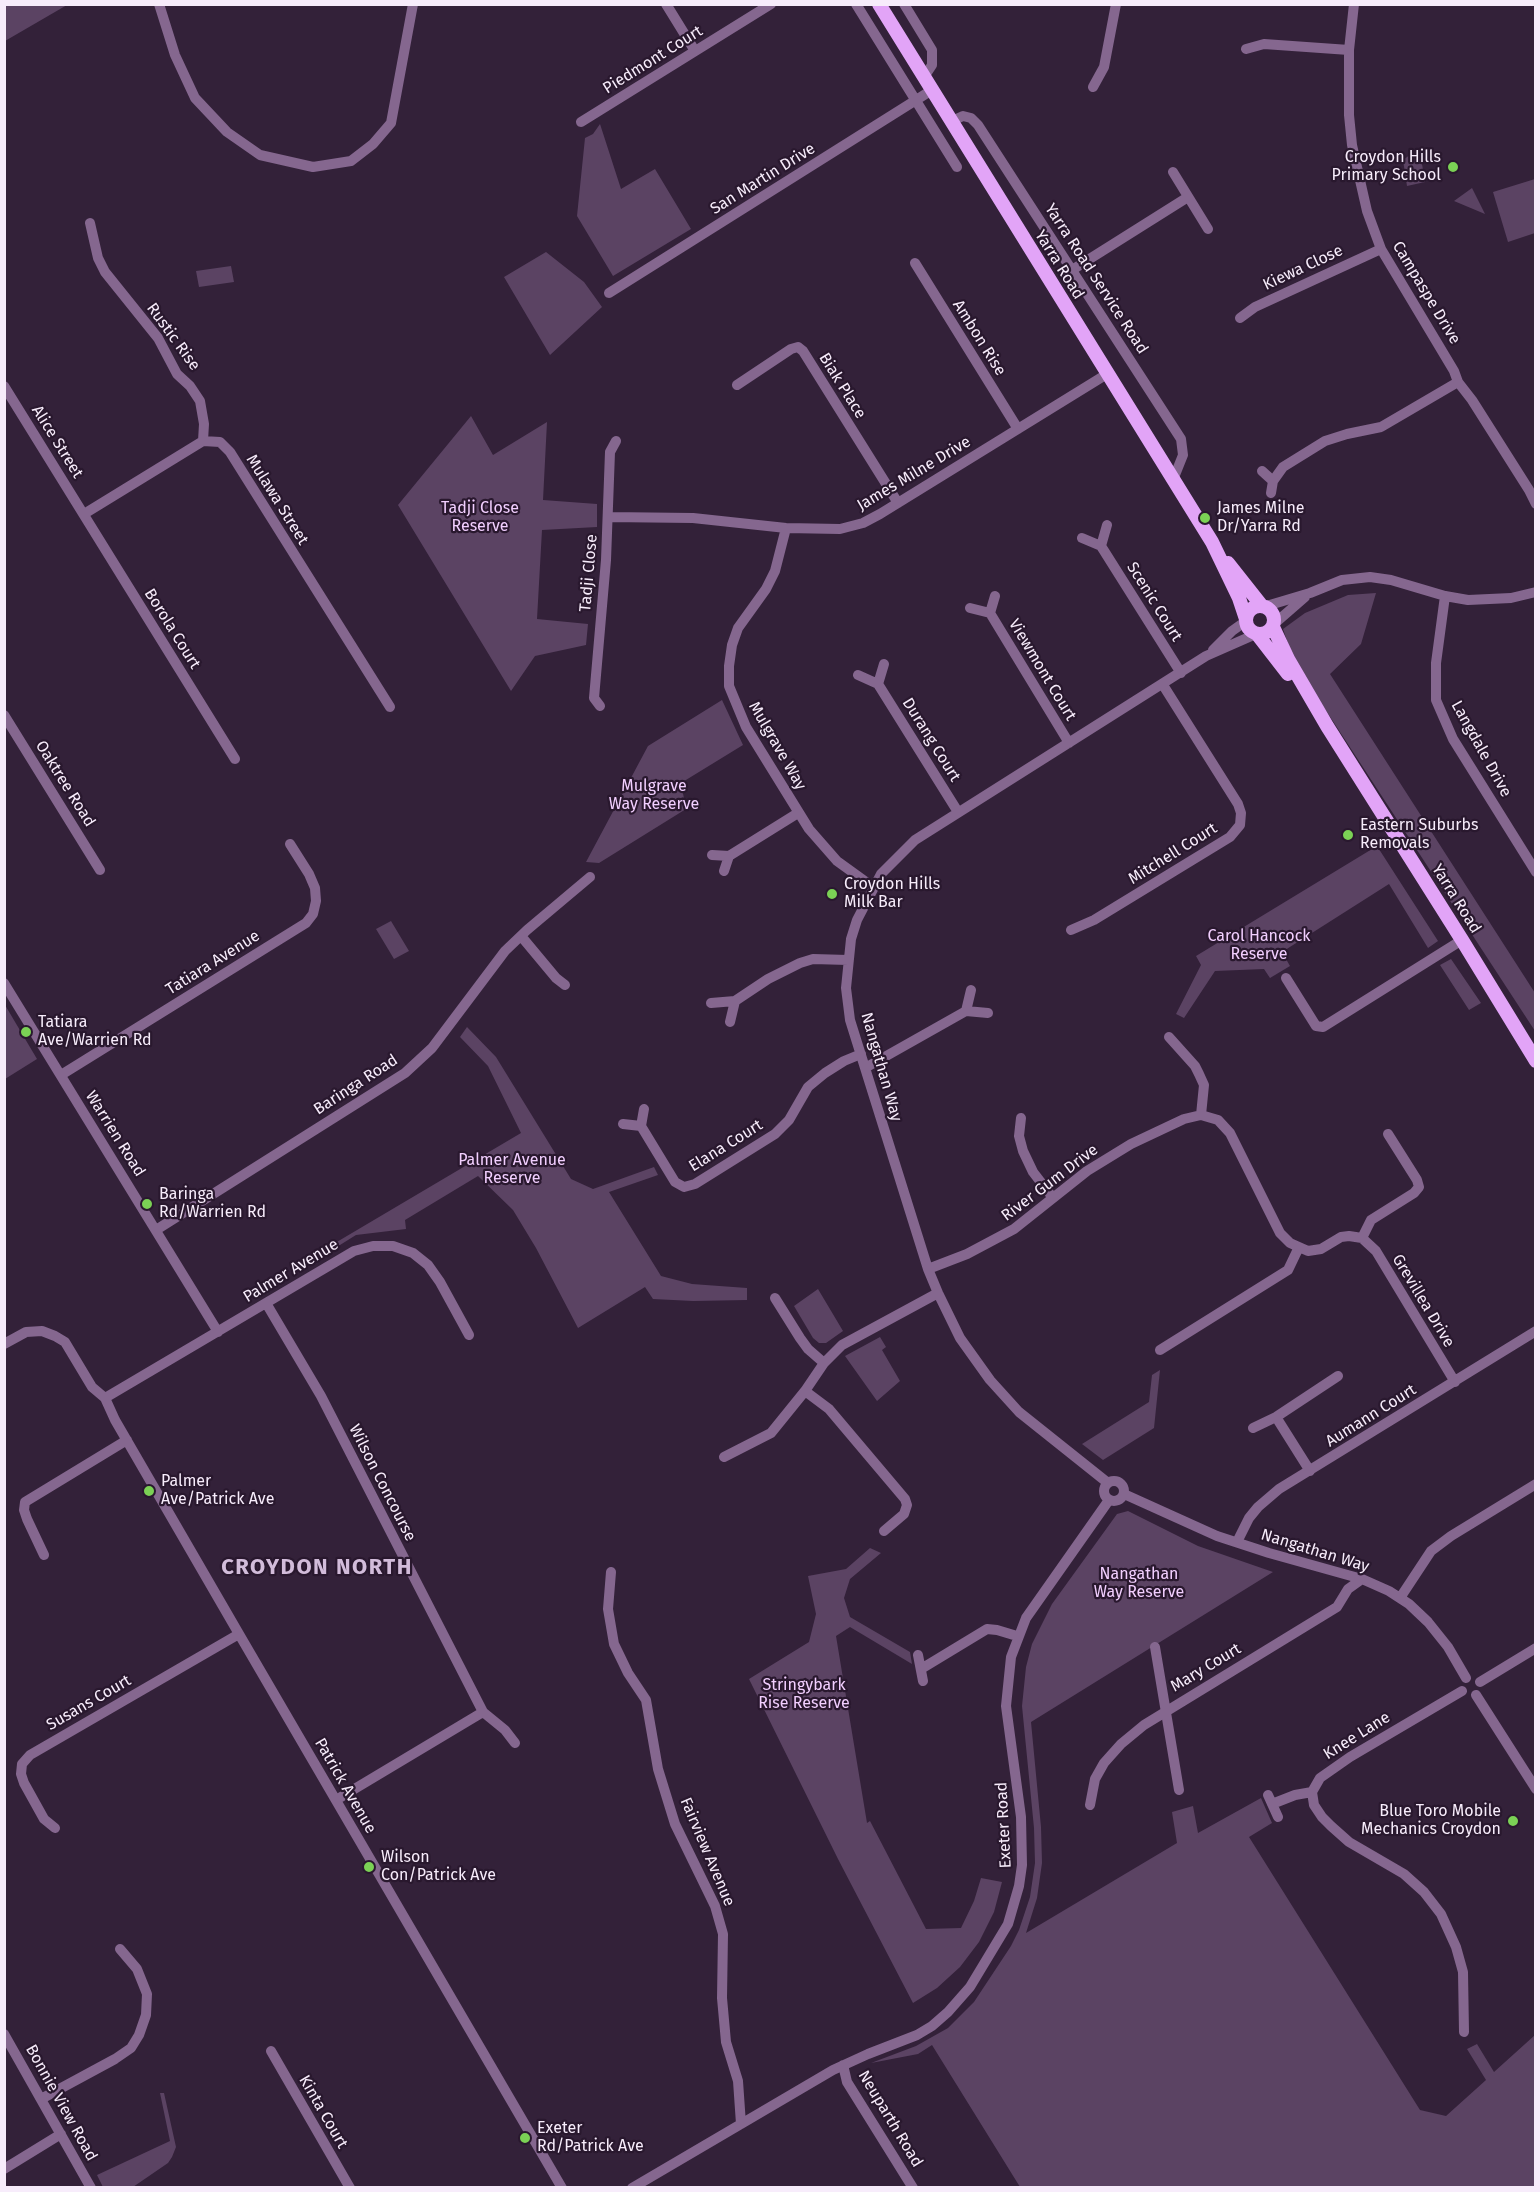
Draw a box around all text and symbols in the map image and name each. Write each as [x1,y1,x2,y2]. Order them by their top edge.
street label: Piedmont Court [600,22,706,98]
street label: San Martin Drive [707,139,819,219]
place label: Croydon Hills Primary School [1332,148,1441,186]
marker: Croydon Hills Primary School [1446,160,1460,174]
street label: Yarra Road Service Road [1040,200,1152,358]
street label: Yarra Road [1030,227,1088,303]
street label: Campaspe Drive [1388,238,1464,348]
street label: Kiewa Close [1260,241,1346,295]
street label: Ambon Rise [948,297,1010,379]
street label: Rustic Rise [142,299,204,375]
street label: Biak Place [814,350,870,422]
street label: Alice Street [27,402,87,482]
street label: James Milne Drive [854,432,974,516]
street label: Mulawa Street [242,451,312,549]
park label: Tadji Close Reserve [441,499,519,537]
place label: James Milne Dr/Yarra Rd [1217,499,1304,537]
marker: James Milne Dr/Yarra Rd [1198,511,1212,525]
street label: Tadji Close [576,533,602,613]
street label: Scenic Court [1122,559,1186,645]
street label: Borola Court [140,585,204,673]
street label: Viewmont Court [1004,616,1080,724]
street label: Durang Court [898,695,964,785]
street label: Langdale Drive [1447,697,1515,801]
street label: Mulgrave Way [744,698,810,794]
street label: Oaktree Road [31,737,99,831]
park label: Mulgrave Way Reserve [609,777,699,815]
place label: Eastern Suburbs Removals [1360,816,1478,854]
street label: Mitchell Court [1125,819,1221,889]
marker: Eastern Suburbs Removals [1341,828,1355,842]
street label: Yarra Road [1427,861,1485,937]
place label: Croydon Hills Milk Bar [844,875,940,913]
marker: Croydon Hills Milk Bar [825,887,839,901]
street label: Tatiara Avenue [163,927,263,999]
park label: Carol Hancock Reserve [1208,927,1310,965]
street label: Nangathan Way [856,1010,906,1124]
place label: Tatiara Ave/Warrien Rd [38,1013,152,1051]
marker: Tatiara Ave/Warrien Rd [19,1025,33,1039]
street label: Baringa Road [310,1051,402,1119]
street label: Warrien Road [81,1088,149,1180]
street label: Elana Court [686,1116,766,1176]
street label: River Gum Drive [998,1140,1102,1226]
park label: Palmer Avenue Reserve [458,1151,566,1189]
place label: Baringa Rd/Warrien Rd [159,1185,266,1223]
marker: Baringa Rd/Warrien Rd [140,1197,154,1211]
street label: Palmer Avenue [240,1235,342,1307]
street label: Grevillea Drive [1388,1251,1458,1351]
street label: Aumann Court [1322,1381,1420,1451]
street label: Wilson Concourse [344,1421,420,1545]
place label: Palmer Ave/Patrick Ave [161,1472,274,1510]
marker: Palmer Ave/Patrick Ave [142,1484,156,1498]
street label: Nangathan Way [1259,1525,1371,1577]
district label: CROYDON NORTH [221,1555,413,1581]
park label: Nangathan Way Reserve [1094,1565,1184,1603]
street label: Mary Court [1167,1640,1245,1696]
street label: Susans Court [43,1671,135,1735]
park label: Stringybark Rise Reserve [758,1676,850,1714]
street label: Knee Lane [1320,1708,1394,1764]
street label: Patrick Avenue [310,1735,380,1837]
street label: Exeter Road [992,1781,1016,1869]
street label: Fairview Avenue [675,1795,739,1909]
place label: Blue Toro Mobile Mechanics Croydon [1361,1802,1501,1840]
marker: Blue Toro Mobile Mechanics Croydon [1506,1814,1520,1828]
place label: Wilson Con/Patrick Ave [381,1848,496,1886]
marker: Wilson Con/Patrick Ave [362,1860,376,1874]
street label: Bonnie View Road [21,2041,101,2165]
street label: Neuparth Road [854,2067,926,2171]
street label: Kinta Court [294,2072,352,2152]
place label: Exeter Rd/Patrick Ave [537,2119,644,2157]
marker: Exeter Rd/Patrick Ave [518,2131,532,2145]

